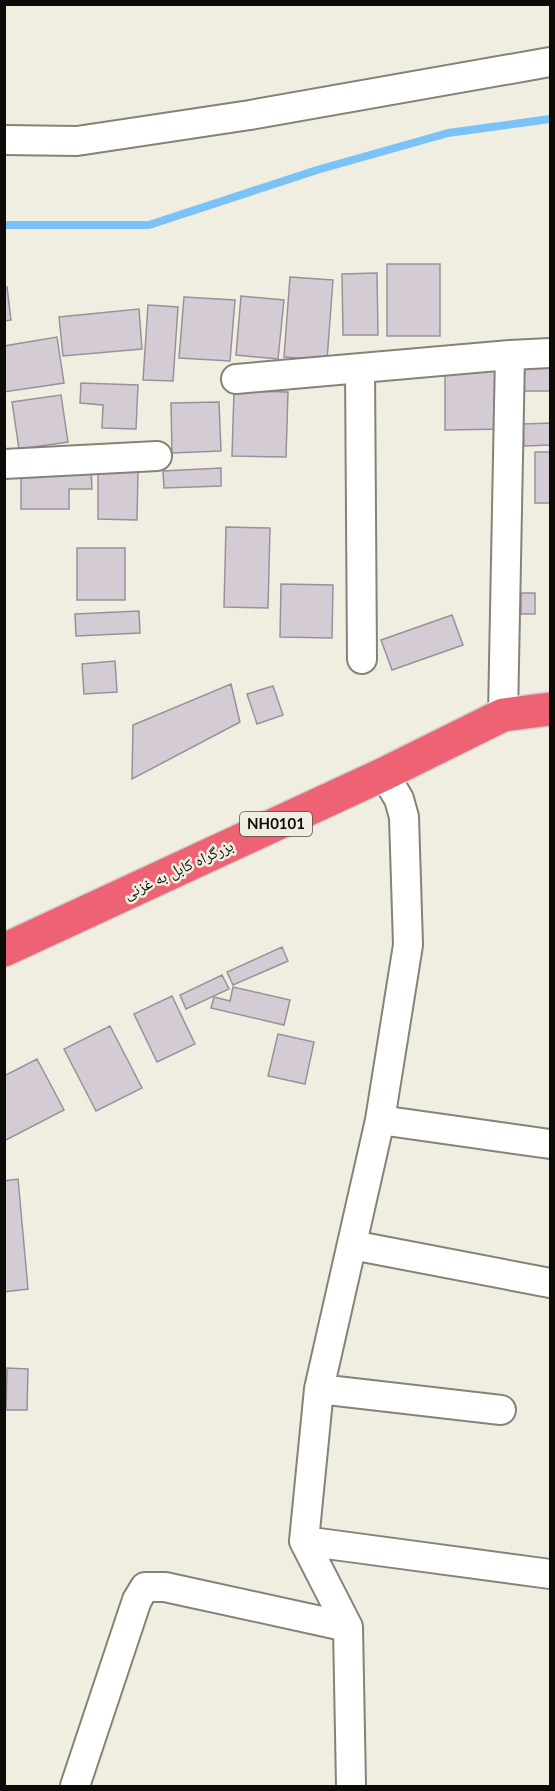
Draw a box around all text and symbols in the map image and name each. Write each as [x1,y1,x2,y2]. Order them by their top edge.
road number: NH0101 [240,812,312,836]
street label: بزرگراه کابل به غزنی [120,835,237,904]

